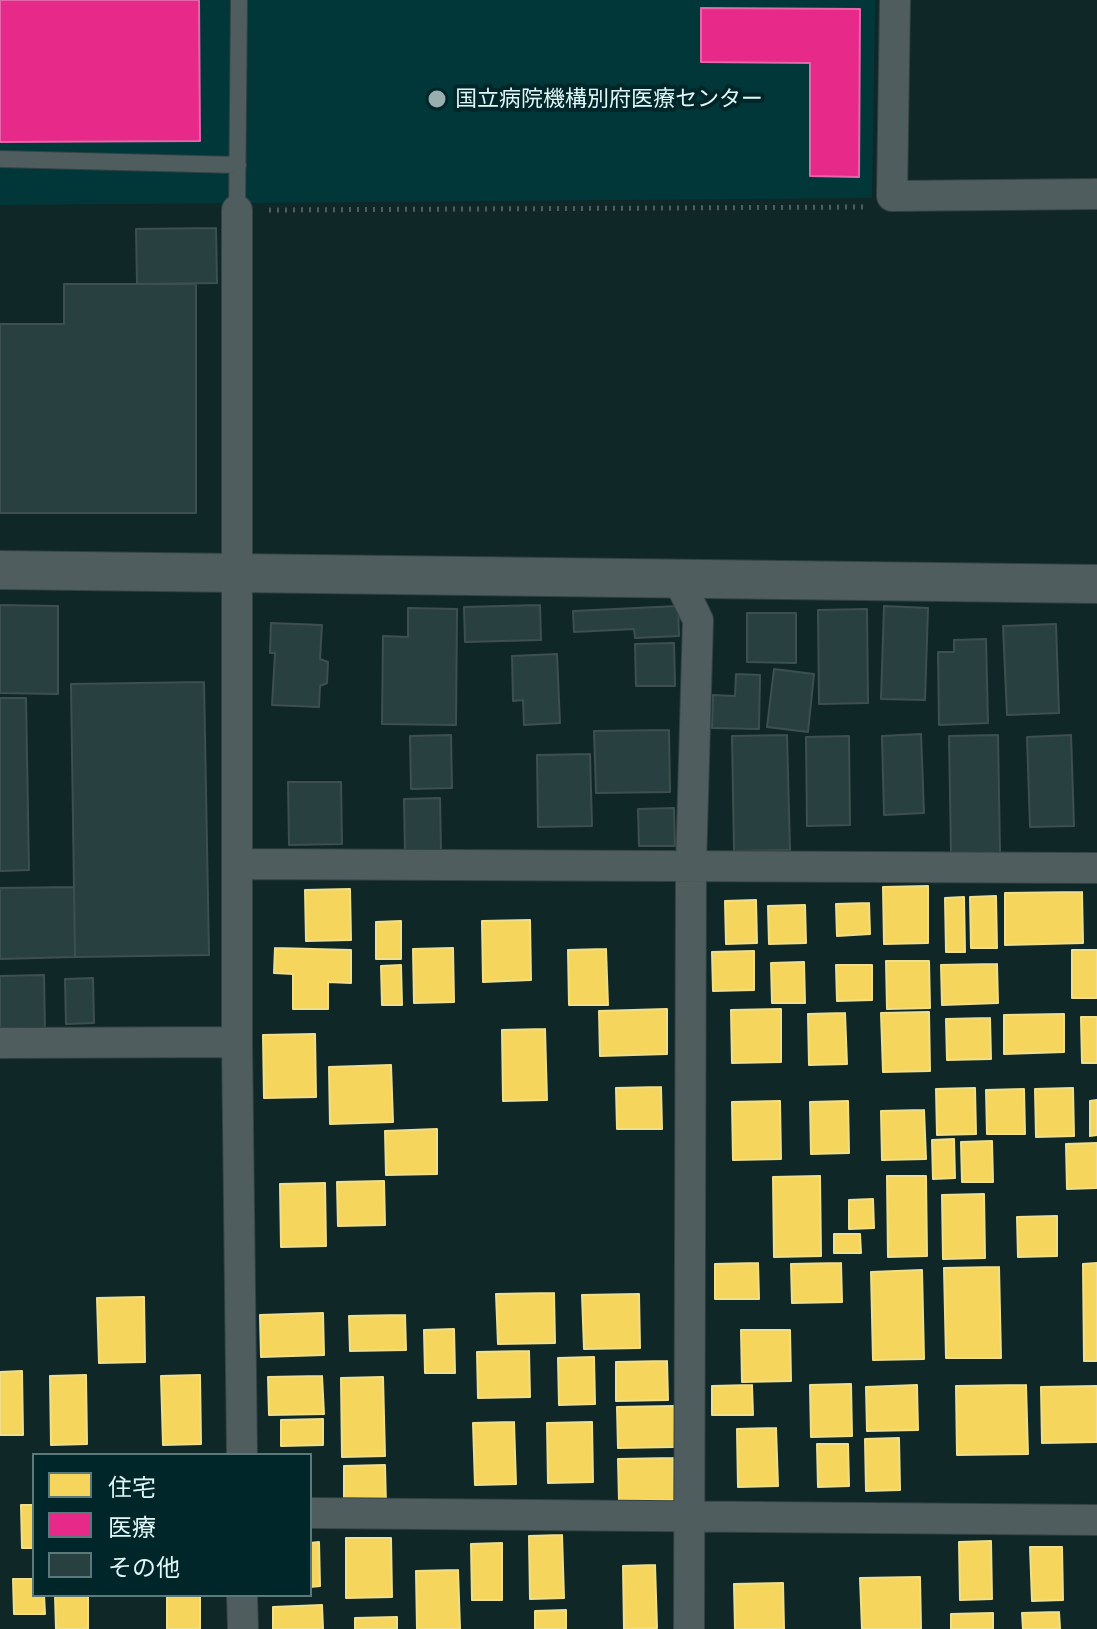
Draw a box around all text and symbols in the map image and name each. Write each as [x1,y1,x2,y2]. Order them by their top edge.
place label: 国立病院機構別府医療センター [455,86,763,112]
marker: 国立病院機構別府医療センター [426,88,448,110]
legend [32,1453,312,1597]
text: 住宅 [108,1473,156,1502]
text: 医療 [108,1513,156,1542]
text: その他 [108,1553,180,1582]

